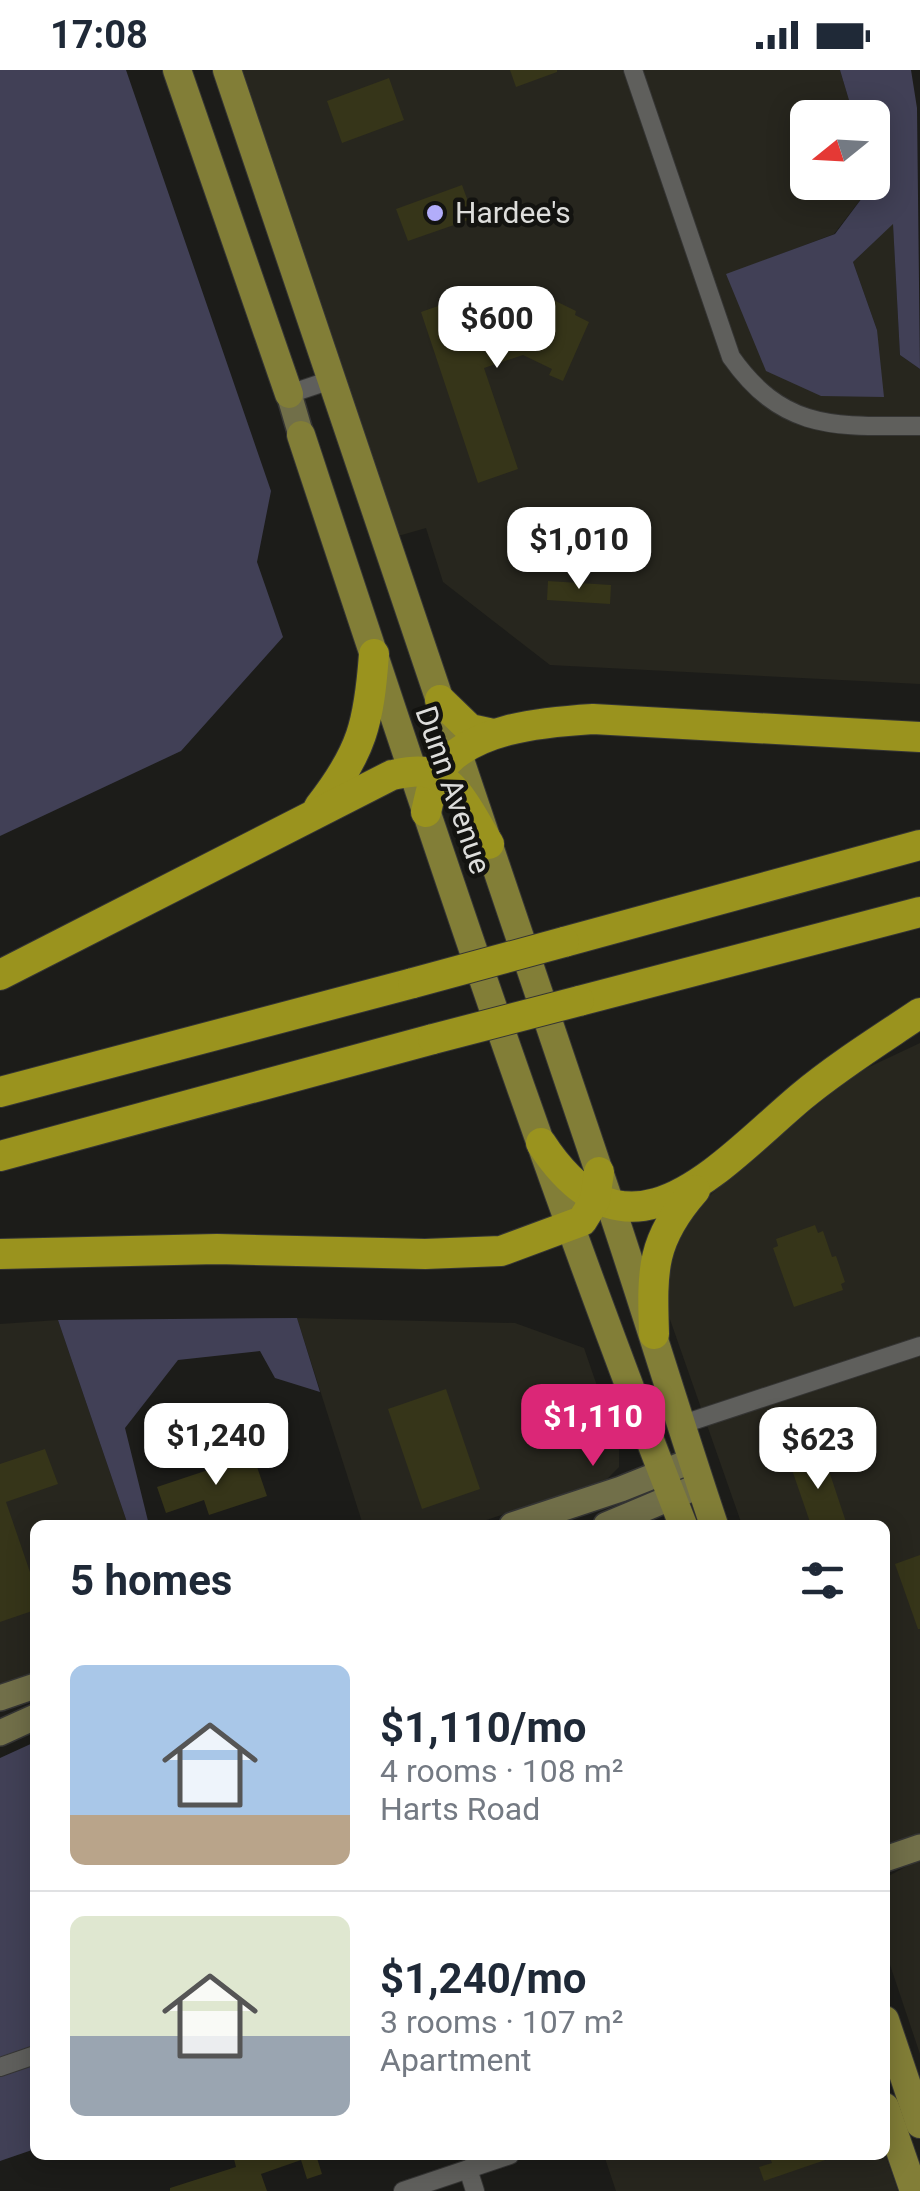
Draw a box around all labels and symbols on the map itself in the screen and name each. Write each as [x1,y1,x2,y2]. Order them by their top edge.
north arrow [790,100,890,200]
place label: Hardee's [455,195,571,230]
marker: Hardee's [424,202,446,224]
pin: $600 [438,286,556,371]
pin: $1,010 [498,507,660,592]
street label: Dunn Avenue [408,701,498,878]
pin: $1,110 [512,1384,674,1469]
pin: $1,240 [135,1403,297,1488]
pin: $623 [759,1407,877,1492]

